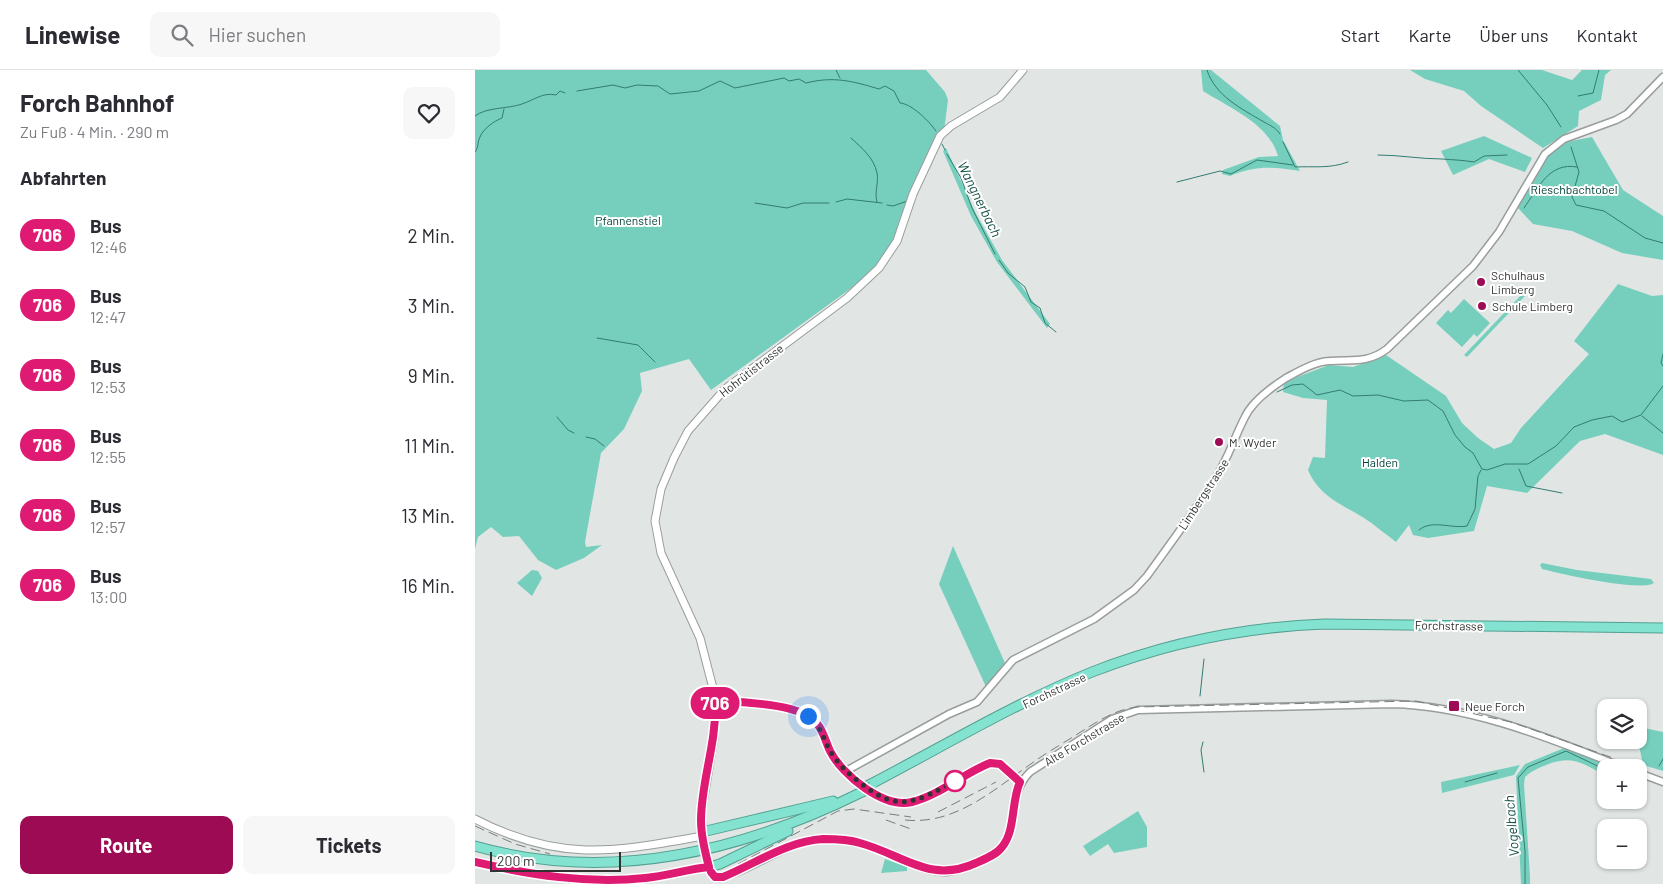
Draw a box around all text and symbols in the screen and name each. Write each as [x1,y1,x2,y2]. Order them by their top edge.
search box [150,12,500,57]
text: Linewise [25,20,120,49]
icon: search [168,21,196,49]
text: Hier suchen [208,23,306,46]
text: Start [1341,24,1380,46]
text: Karte [1408,24,1451,46]
text: Über uns [1479,24,1548,46]
text: Kontakt [1576,24,1638,46]
button: heart [403,87,455,139]
text: Forch Bahnhof [20,88,174,117]
text: Zu Fuß · 4 Min. · 290 m [20,122,169,141]
water label: Wangnerbach [954,158,1006,240]
text: Abfahrten [20,166,106,189]
park label: Rieschbachtobel [1531,182,1617,196]
park label: Pfannenstiel [595,213,661,227]
text: Bus [90,214,122,237]
text: 706 [33,224,62,246]
text: 2 Min. [407,224,455,247]
text: 12:46 [90,237,127,256]
place label: Schulhaus Limberg [1491,268,1545,296]
marker: Schulhaus Limberg [1475,276,1487,288]
text: Bus [90,284,122,307]
text: 706 [33,294,62,316]
text: 3 Min. [408,294,455,317]
place label: Schule Limberg [1492,299,1573,313]
marker: Schule Limberg [1476,300,1488,312]
text: 12:47 [90,307,126,326]
street label: Hohrütistrasse [716,341,786,399]
text: Bus [90,354,122,377]
text: 706 [33,364,62,386]
text: 9 Min. [408,364,455,387]
text: 12:53 [90,377,126,396]
text: Bus [90,424,122,447]
text: 706 [33,434,62,456]
text: 11 Min. [404,434,455,457]
place label: M. Wyder [1229,435,1277,449]
marker: M. Wyder [1213,436,1225,448]
text: 12:55 [90,447,126,466]
park label: Halden [1362,455,1398,469]
street label: Limbergstrasse [1175,456,1231,532]
text: Bus [90,494,122,517]
text: 706 [33,504,62,526]
text: 13 Min. [401,504,455,527]
text: 12:57 [90,517,125,536]
text: Bus [90,564,122,587]
text: 706 [33,574,62,596]
text: 16 Min. [401,574,455,597]
text: 13:00 [90,587,127,606]
street label: Forchstrasse [1415,617,1483,633]
street label: Forchstrasse [1020,669,1088,711]
line badge: 706 [686,687,744,719]
text: 706 [701,692,729,714]
marker: Neue Forch [1447,699,1461,713]
place label: Neue Forch [1465,699,1525,713]
map controls [1597,699,1647,869]
button: layers [1597,699,1647,749]
your location [796,704,821,729]
street label: Alte Forchstrasse [1041,709,1127,769]
button: + [1597,759,1647,809]
unlabelled marker [944,770,966,792]
water label: Vogelbach [1500,795,1522,857]
button: Route [20,816,233,874]
button: Tickets [243,816,455,874]
button: − [1597,819,1647,869]
scale bar [490,849,621,872]
text: 200 m [497,852,535,869]

